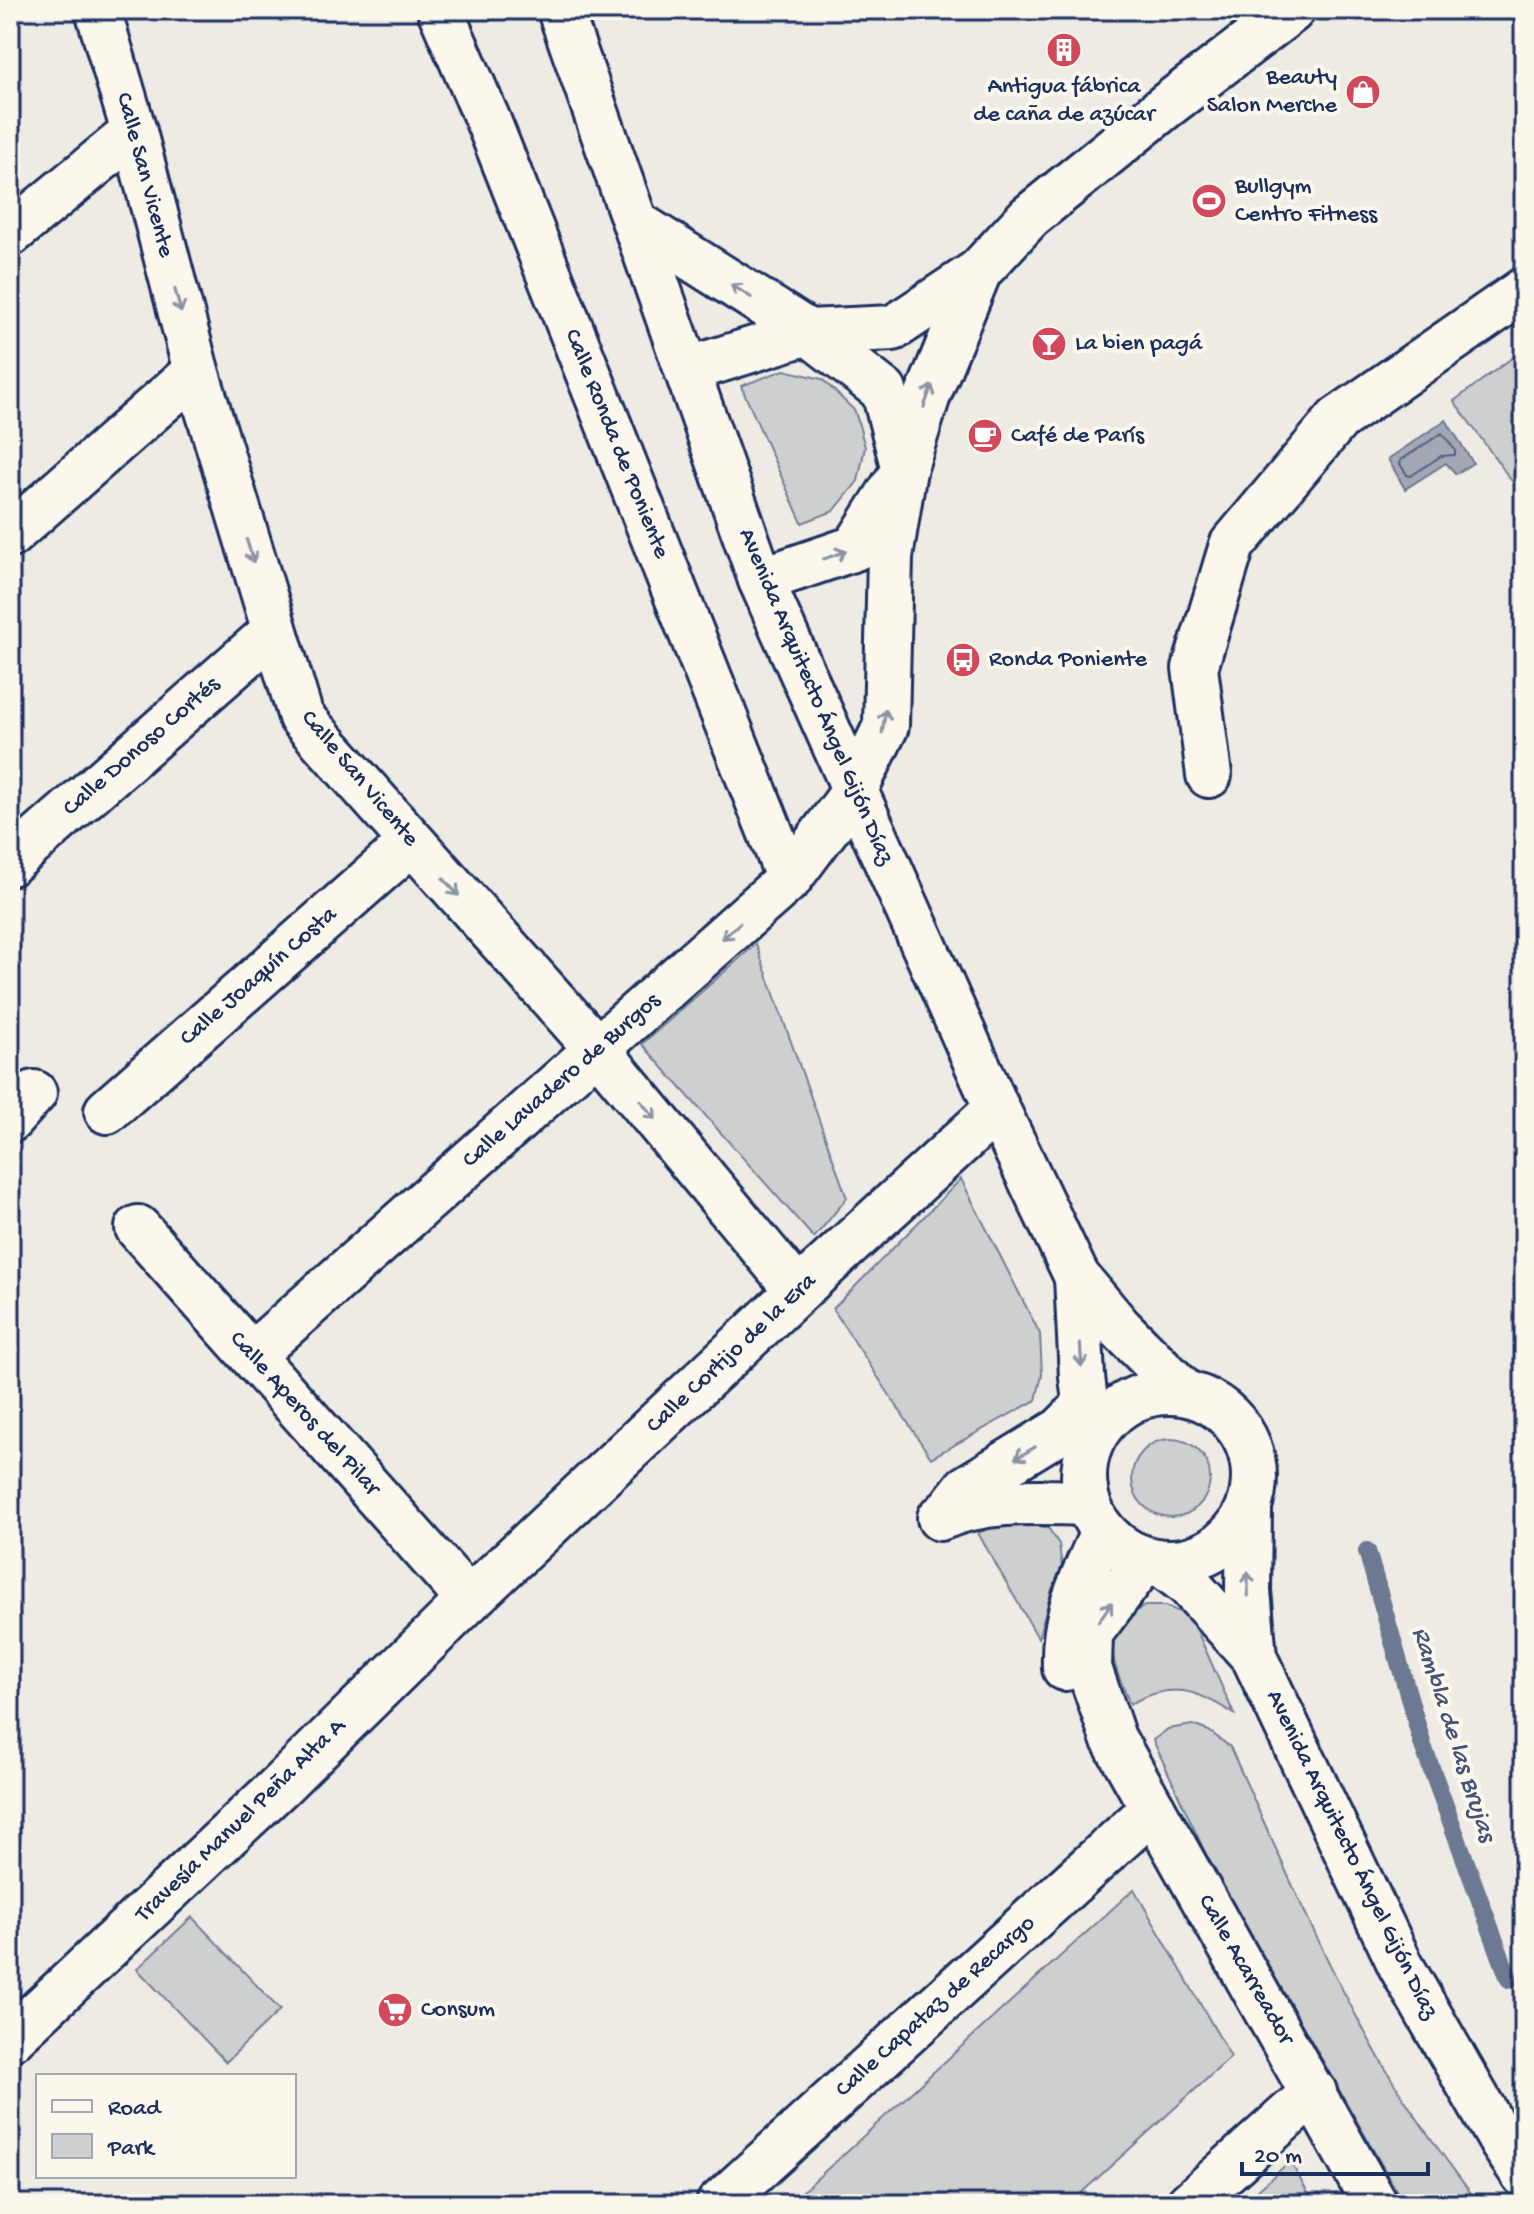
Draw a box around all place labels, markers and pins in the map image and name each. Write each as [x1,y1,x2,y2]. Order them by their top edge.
building icon: Antigua fábrica de caña de azúcar [1045,31,1083,69]
place label: Beauty Salon Merche [1207,64,1338,121]
place label: Antigua fábrica de caña de azúcar [973,73,1157,130]
shop icon: Beauty Salon Merche [1344,73,1382,111]
place label: Bullgym Centro Fitness [1234,173,1378,230]
sports icon: Bullgym Centro Fitness [1190,182,1228,220]
bar icon: La bien pagá [1030,325,1068,363]
place label: La bien pagá [1075,330,1203,359]
cafe icon: Café de París [966,417,1004,455]
place label: Café de París [1011,422,1145,451]
bus stop icon: Ronda Poniente [944,641,982,679]
place label: Ronda Poniente [989,646,1147,675]
supermarket icon: Consum [376,1991,414,2029]
place label: Consum [421,1996,495,2025]

